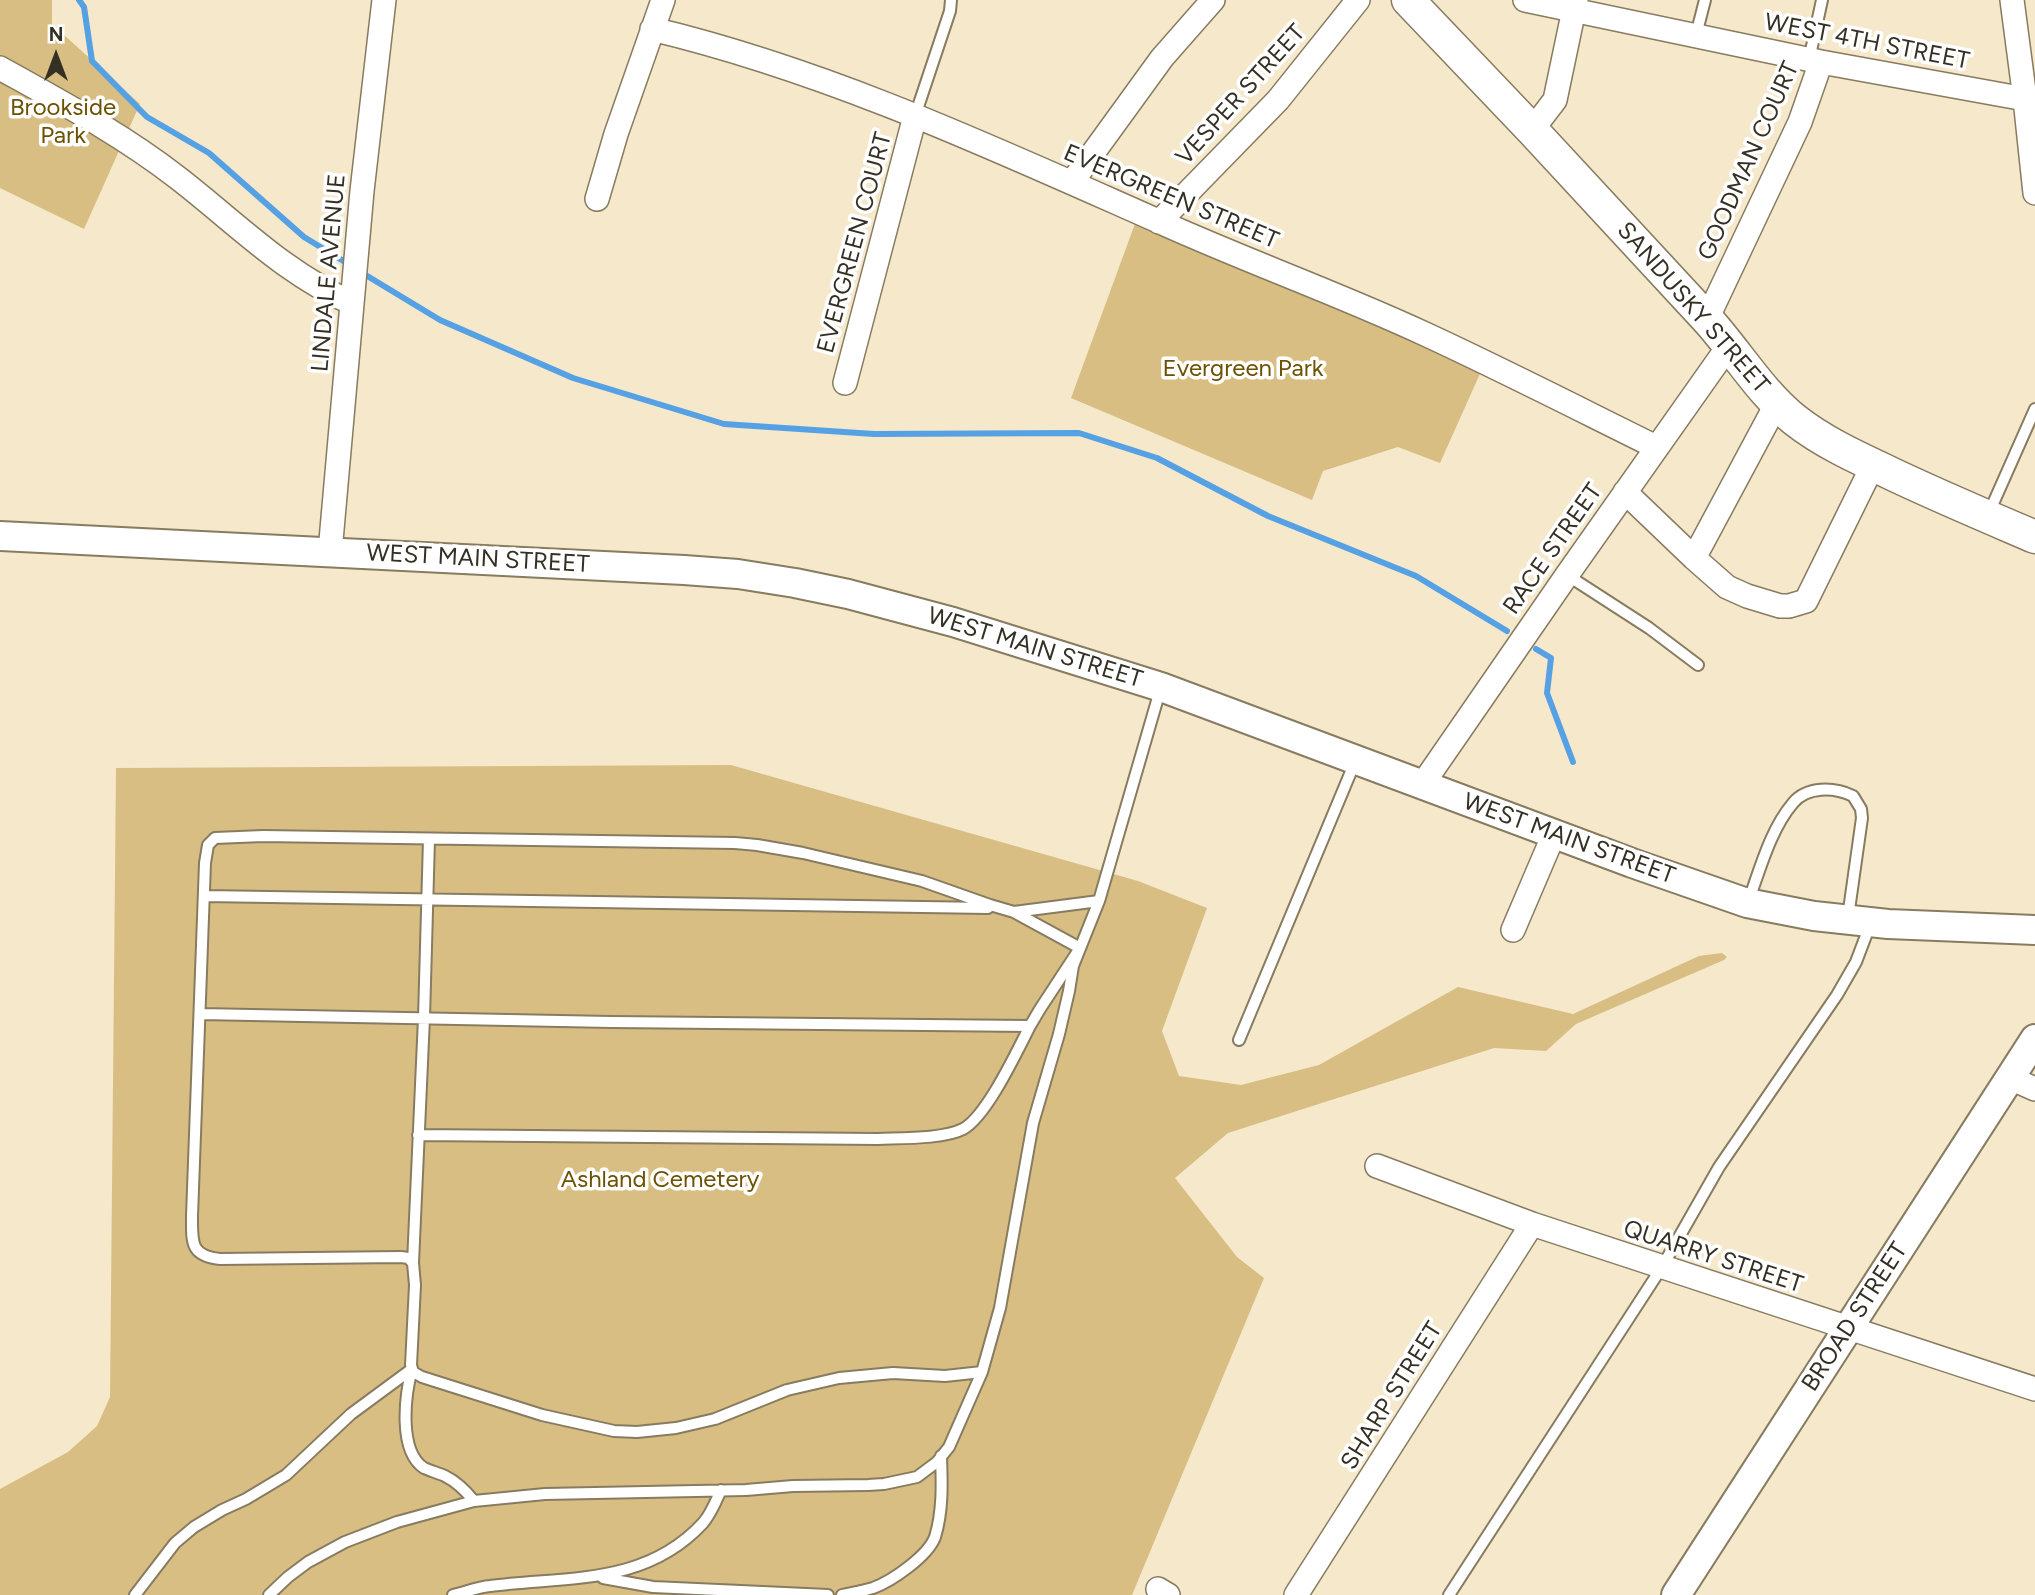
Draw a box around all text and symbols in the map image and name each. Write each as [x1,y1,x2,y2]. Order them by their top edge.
street label: WEST 4TH STREET [1762,8,1972,76]
street label: VESPER STREET [1170,19,1312,171]
north arrow [21,21,91,91]
text: N [49,23,63,46]
street label: GOODMAN COURT [1692,57,1806,265]
park label: Brookside Park [10,94,116,150]
street label: EVERGREEN COURT [812,129,898,357]
street label: EVERGREEN STREET [1059,139,1283,255]
street label: LINDALE AVENUE [306,173,352,373]
street label: SANDUSKY STREET [1611,216,1775,400]
park label: Evergreen Park [1163,355,1323,383]
street label: RACE STREET [1497,478,1609,620]
street label: WEST MAIN STREET [366,539,590,579]
street label: WEST MAIN STREET [924,602,1146,694]
street label: WEST MAIN STREET [1459,787,1679,891]
park label: Ashland Cemetery [561,1166,759,1194]
street label: QUARRY STREET [1620,1214,1806,1300]
street label: BROAD STREET [1796,1237,1914,1397]
street label: SHARP STREET [1335,1317,1449,1475]

